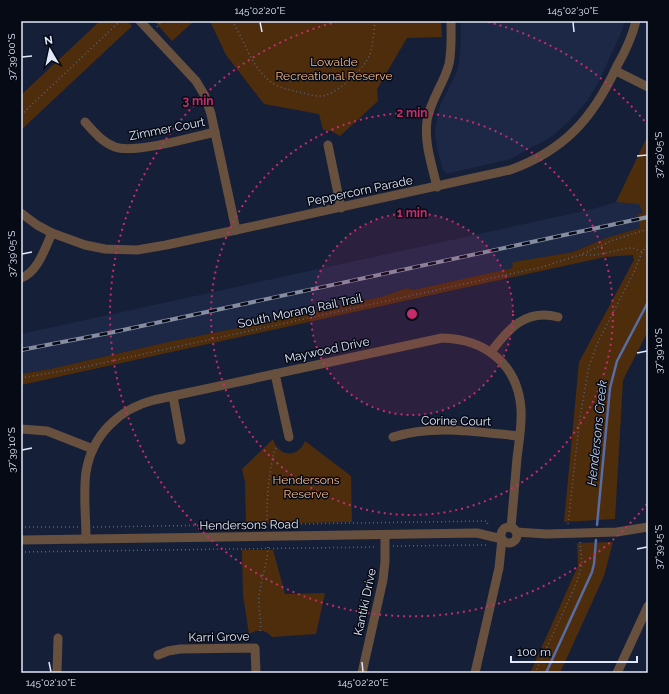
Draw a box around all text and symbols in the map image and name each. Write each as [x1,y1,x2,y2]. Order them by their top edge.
text: 145°02'20"E [234,5,286,16]
text: 145°02'30"E [547,5,599,16]
north arrow [30,30,70,70]
text: 37°39'00"S [6,33,17,81]
text: N [43,34,54,48]
park label: Lowalde Recreational Reserve [275,55,393,83]
text: 3 min [182,94,214,108]
text: 2 min [396,106,428,120]
street label: Zimmer Court [128,115,206,143]
text: 37°39'05"S [653,132,664,178]
street label: Peppercorn Parade [306,173,414,209]
text: 1 min [397,206,427,220]
text: 37°39'05"S [6,231,17,277]
street label: South Morang Rail Trail [237,291,364,331]
centre of rings [405,307,419,321]
text: 37°39'10"S [653,328,664,374]
street label: Maywood Drive [283,334,371,366]
water label: Hendersons Creek [584,379,610,487]
street label: Corine Court [421,413,491,429]
text: 37°39'10"S [6,427,17,473]
park label: Hendersons Reserve [272,473,340,501]
street label: Hendersons Road [199,517,299,533]
text: 37°39'15"S [653,525,664,569]
street label: Kantiki Drive [351,567,379,637]
street label: Karri Grove [188,629,250,645]
scale bar [511,638,637,664]
text: 100 m [517,645,551,659]
text: 145°02'10"E [26,677,76,688]
text: 145°02'20"E [337,677,389,688]

